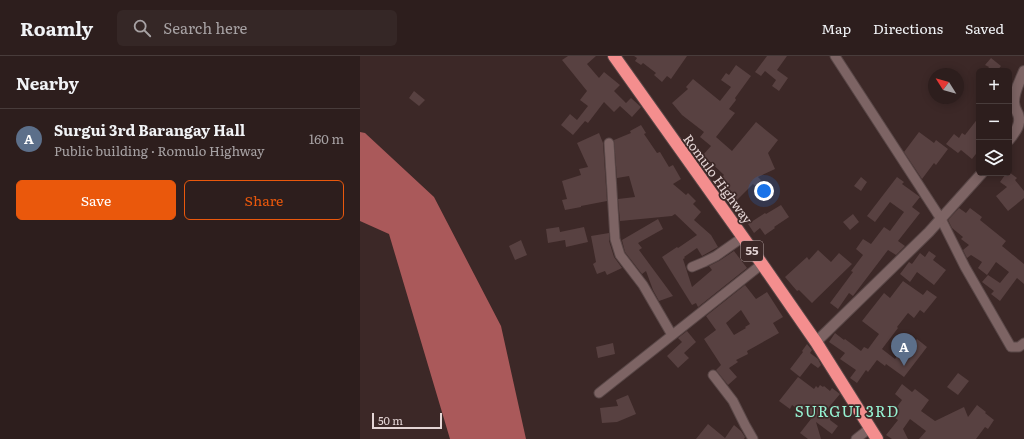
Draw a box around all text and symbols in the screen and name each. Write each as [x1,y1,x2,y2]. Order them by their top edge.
search box [117,10,397,46]
text: Roamly [20,14,93,42]
text: Search here [163,16,247,39]
icon: search [131,17,153,39]
text: Map [821,18,851,38]
text: Directions [873,18,943,38]
text: Saved [965,18,1004,38]
north arrow [928,68,964,104]
map controls [976,68,1012,176]
button: + [976,68,1012,104]
text: Nearby [16,70,79,95]
button: − [976,104,1012,140]
text: Surgui 3rd Barangay Hall [54,118,245,141]
text: A [24,129,34,148]
text: 160 m [309,129,344,148]
street label: Romulo Highway [679,130,758,228]
button: layers [976,140,1012,176]
text: Public building · Romulo Highway [54,141,264,160]
button: Save [16,180,176,220]
button: Share [184,180,344,220]
your location [754,181,774,201]
road number: 55 [741,241,763,261]
pin: A [891,333,917,366]
district label: SURGUI 3RD [795,399,899,422]
scale bar [372,411,442,430]
text: 50 m [378,412,403,428]

